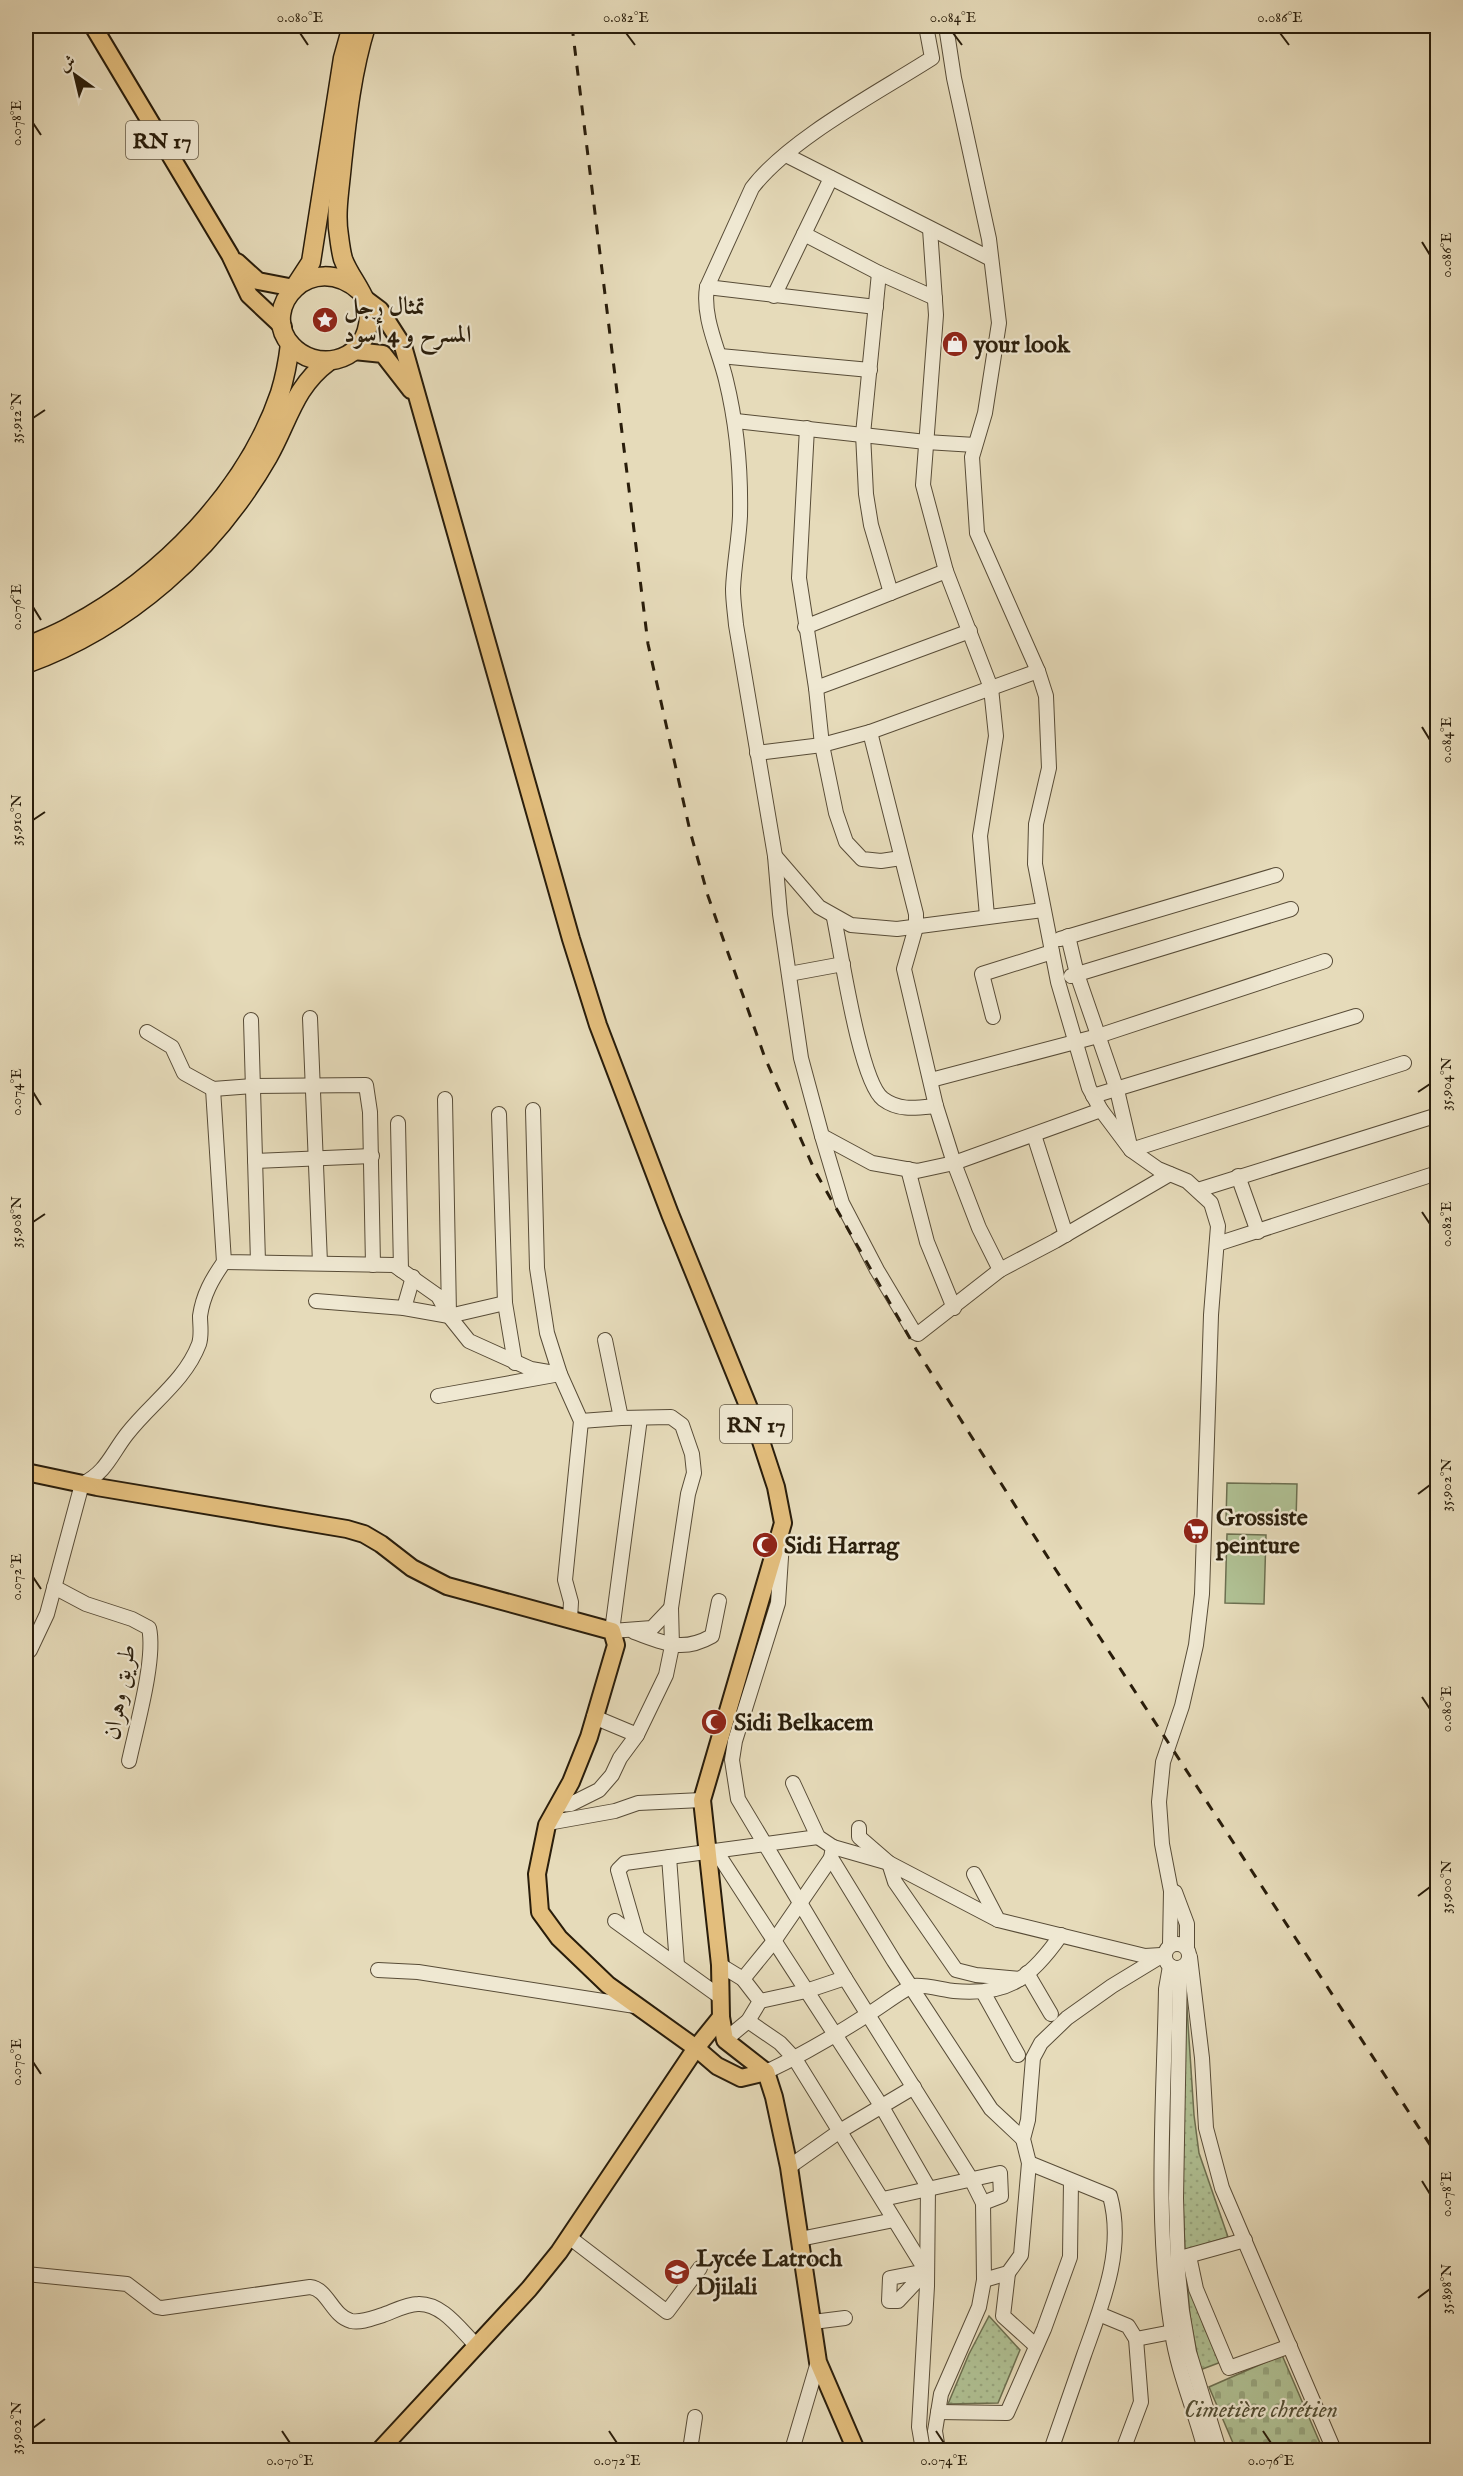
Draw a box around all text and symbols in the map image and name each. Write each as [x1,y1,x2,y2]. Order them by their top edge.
text: 0.080°E [277,8,323,27]
text: 0.082°E [603,8,649,27]
text: 0.084°E [930,8,976,27]
text: 0.086°E [1257,8,1303,27]
north arrow [45,45,105,105]
text: ش [56,51,80,77]
text: 0.078°E [7,100,26,146]
road number: RN 17 [126,121,198,159]
text: 0.086°E [1437,232,1456,278]
place label: تمثال رجل المسرح و 4 أسود [344,292,471,356]
place icon: تمثال رجل المسرح و 4 أسود [310,305,340,335]
shop icon: your look [940,329,970,359]
place label: your look [973,330,1071,361]
text: 35.912°N [7,392,26,444]
text: 0.076°E [7,584,26,630]
text: 0.084°E [1437,717,1456,763]
text: 35.910°N [7,794,26,846]
text: 35.904°N [1437,1057,1456,1111]
text: 0.074°E [7,1068,26,1116]
text: 35.908°N [7,1196,26,1248]
text: 0.082°E [1437,1201,1456,1247]
road number: RN 17 [720,1405,792,1443]
text: 35.902°N [1437,1459,1456,1511]
place label: Grossiste peinture [1215,1503,1308,1562]
supermarket icon: Grossiste peinture [1181,1516,1211,1546]
mosque icon: Sidi Harrag [750,1530,780,1560]
place label: Sidi Harrag [784,1531,900,1562]
text: 0.072°E [7,1553,26,1601]
street label: طريق وهران [97,1642,144,1743]
text: 0.080°E [1437,1686,1456,1732]
mosque icon: Sidi Belkacem [699,1707,729,1737]
place label: Sidi Belkacem [734,1708,874,1739]
text: 35.900°N [1437,1860,1456,1914]
text: 0.070°E [7,2038,26,2086]
text: 0.078°E [1437,2171,1456,2217]
place label: Lycée Latroch Djilali [696,2244,842,2303]
school or university icon: Lycée Latroch Djilali [662,2257,692,2287]
text: 35.898°N [1437,2264,1456,2314]
park label: Cimetière chrétien [1184,2395,1338,2426]
text: 35.902°N [7,2402,26,2454]
text: 0.070°E [266,2451,314,2470]
text: 0.072°E [593,2451,641,2470]
text: 0.074°E [920,2451,968,2470]
text: 0.076°E [1248,2451,1294,2470]

